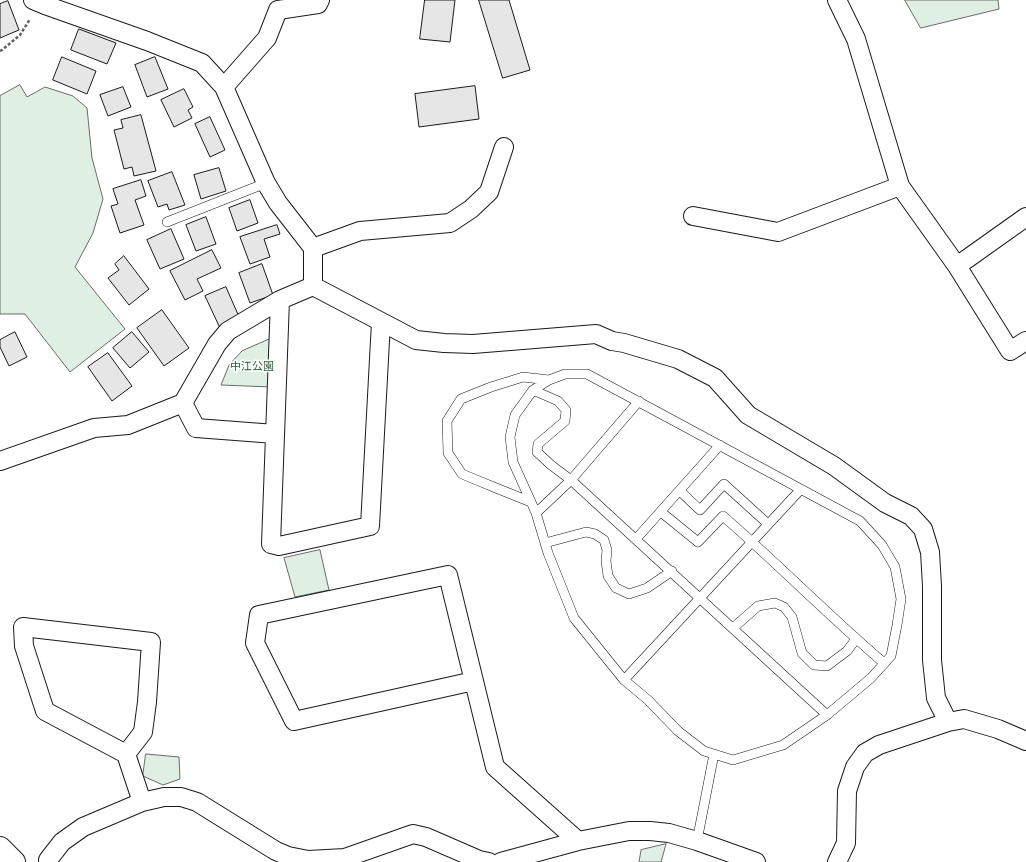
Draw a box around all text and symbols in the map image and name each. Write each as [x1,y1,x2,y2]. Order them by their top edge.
park label: 中江公園 [230,360,274,374]

